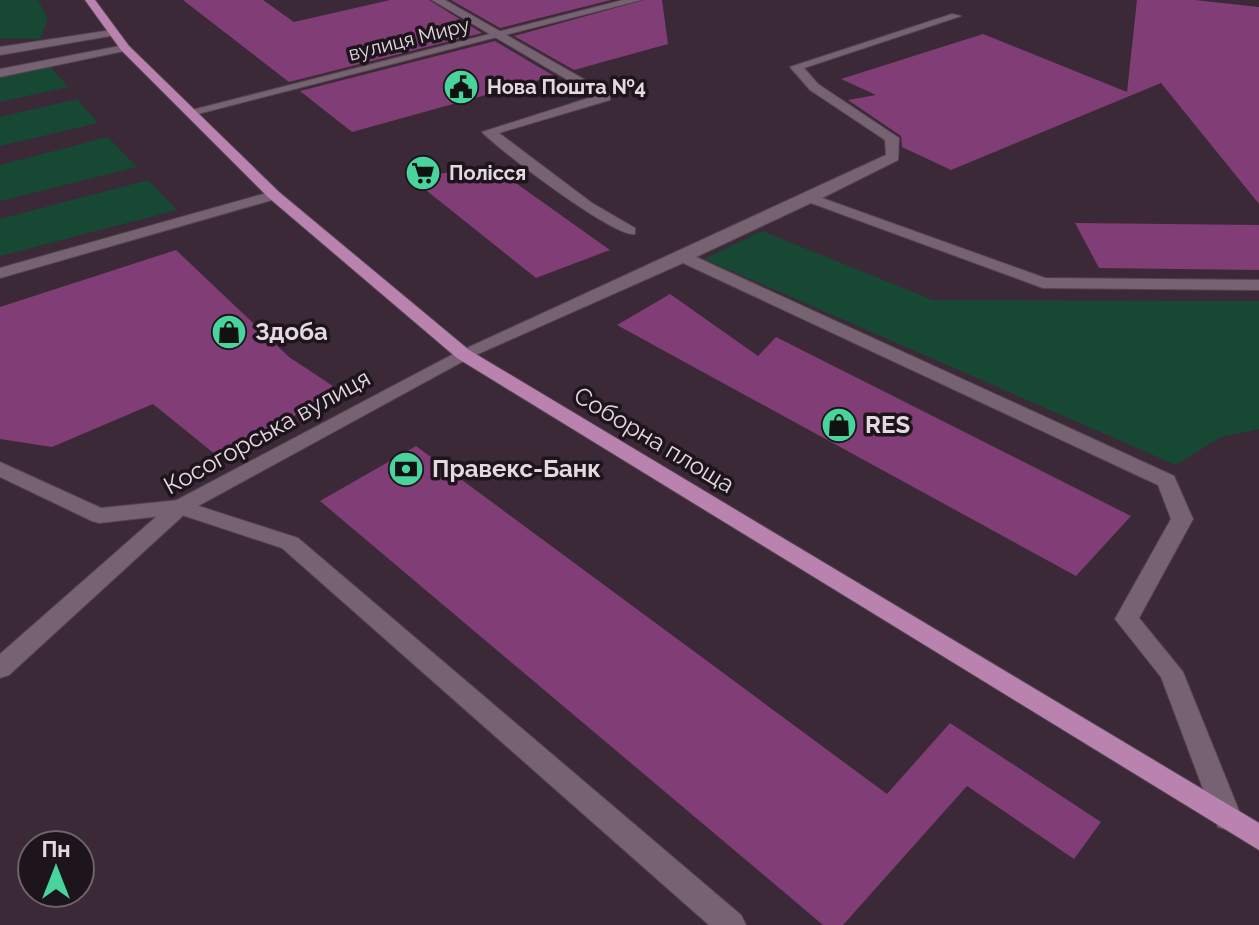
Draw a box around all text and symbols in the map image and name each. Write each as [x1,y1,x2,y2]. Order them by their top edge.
street label: вулиця Миру [346,12,472,66]
public building icon: Нова Пошта №4 [442,68,480,106]
place label: Нова Пошта №4 [487,75,646,99]
supermarket icon: Полісся [404,154,442,192]
place label: Полісся [449,161,526,185]
shop icon: Здоба [210,313,248,351]
place label: Здоба [255,317,328,346]
street label: Косогорська вулиця [158,363,375,500]
street label: Соборна площа [569,380,740,499]
shop icon: RES [820,406,858,444]
place label: RES [865,410,910,439]
bank icon: Правекс-Банк [387,450,425,488]
place label: Правекс-Банк [432,454,601,483]
north arrow [16,829,96,909]
text: Пн [41,836,71,862]

